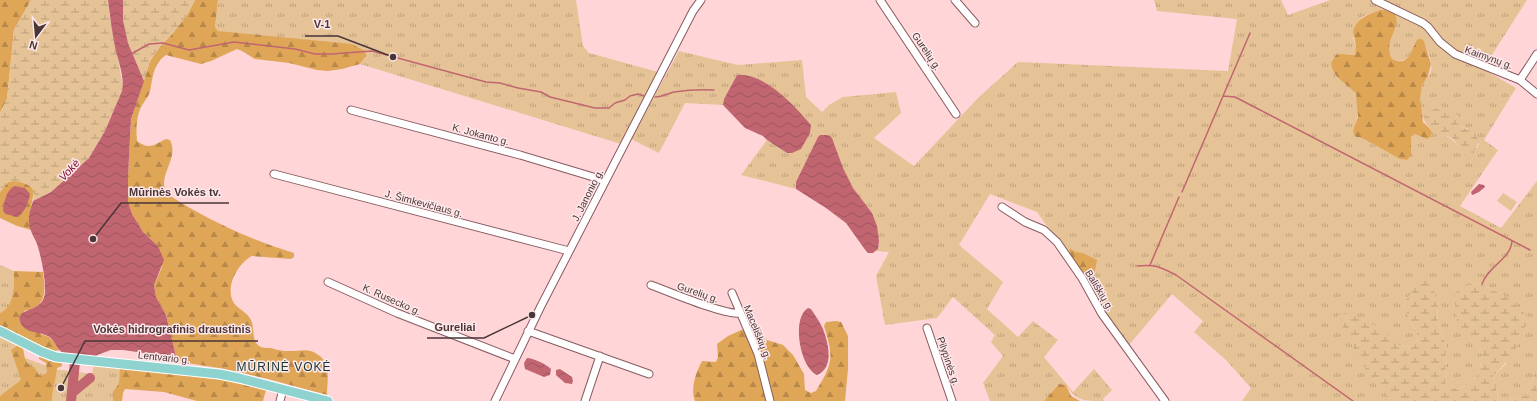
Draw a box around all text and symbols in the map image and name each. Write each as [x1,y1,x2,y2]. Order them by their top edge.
callout: V-1 [305,13,338,36]
north arrow [16,16,56,56]
text: V-1 [314,18,330,30]
street label: Gurelių g. [910,30,943,72]
text: N [28,39,39,52]
street label: Kaimynų g. [1463,44,1514,71]
street label: K. Jokanto g. [451,122,510,147]
water label: Vokė [56,157,82,183]
street label: J. Janonio g. [570,167,605,223]
callout: Mūrinės Vokės tv. [121,180,229,203]
text: Mūrinės Vokės tv. [129,186,221,198]
street label: J. Šimkevičiaus g. [384,187,464,219]
street label: Bališkių g. [1083,268,1116,313]
street label: Gurelių g. [676,280,720,305]
street label: K. Rusecko g. [361,282,422,317]
street label: Maceliškių g. [742,303,773,361]
callout: Gureliai [427,315,484,338]
callout: Vokės hidrografinis draustinis [85,318,258,341]
text: Gureliai [435,321,475,333]
text: Vokės hidrografinis draustinis [93,323,251,335]
street label: Pilypinės g. [935,335,962,387]
street label: Lentvario g. [137,349,191,366]
district label: MŪRINĖ VOKĖ [236,360,332,374]

